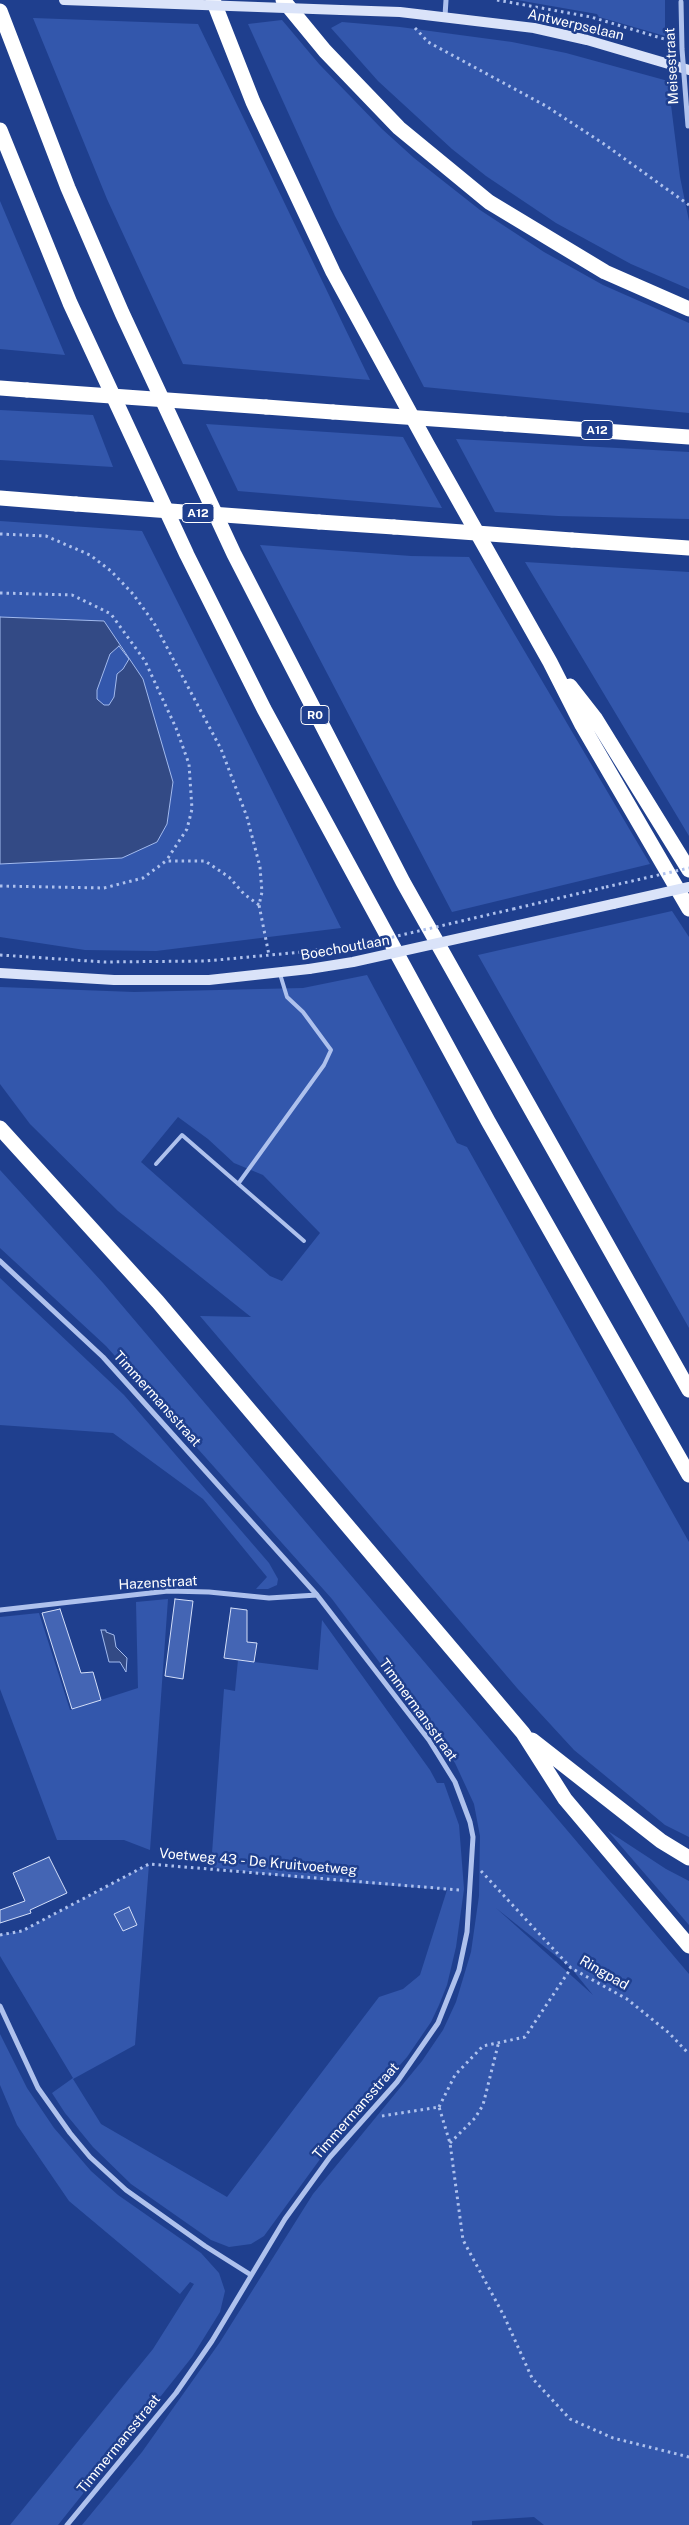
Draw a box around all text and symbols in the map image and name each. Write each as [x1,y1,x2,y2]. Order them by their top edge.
street label: Antwerpselaan [526,6,626,44]
street label: Meisestraat [662,27,682,105]
road number: A12 [581,420,613,440]
road number: A12 [182,503,214,522]
road number: R0 [301,706,329,724]
street label: Boechoutlaan [299,932,391,964]
street label: Timmermansstraat [110,1348,204,1450]
street label: Hazenstraat [118,1573,198,1593]
street label: Timmermansstraat [375,1655,461,1765]
street label: Voetweg 43 - De Kruitvoetweg [158,1845,358,1879]
street label: Ringpad [576,1952,632,1994]
street label: Timmermansstraat [309,2059,403,2163]
street label: Timmermansstraat [74,2391,164,2497]

